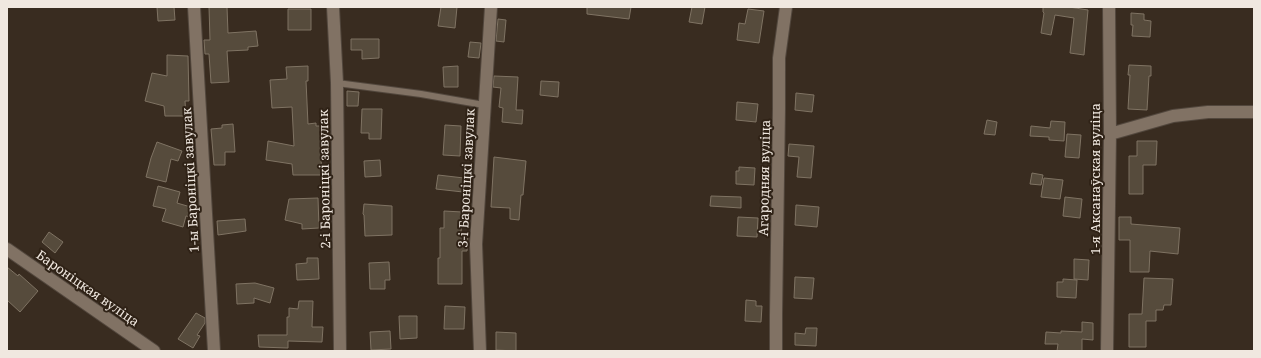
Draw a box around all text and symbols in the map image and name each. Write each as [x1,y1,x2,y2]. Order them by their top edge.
street label: 1-я Аксанаўская вуліца [1086,103,1104,255]
street label: 1-ы Бароніцкі завулак [177,107,203,253]
street label: 3-і Бароніцкі завулак [453,108,479,248]
street label: 2-і Бароніцкі завулак [314,109,334,249]
street label: Агародняя вуліца [754,120,774,236]
street label: Бароніцкая вуліца [33,246,143,330]

